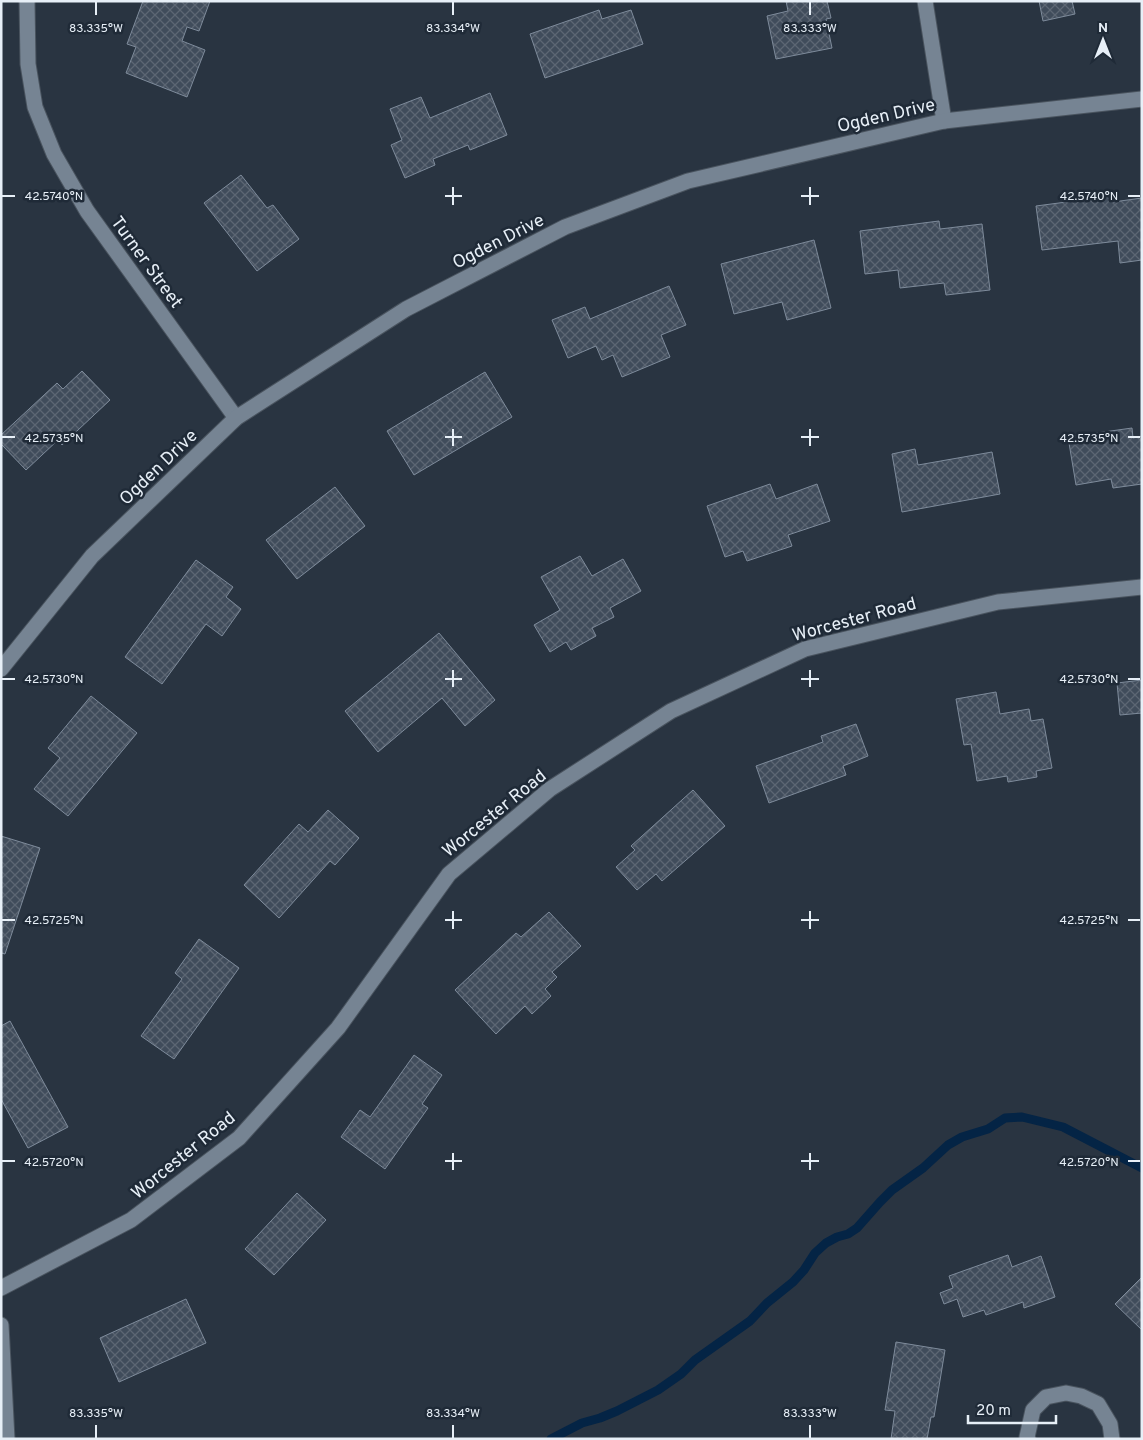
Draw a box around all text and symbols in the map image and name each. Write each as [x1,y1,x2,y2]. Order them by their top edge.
north arrow [1078,15,1128,65]
text: N [1098,20,1108,37]
text: 83.335°W [69,21,123,37]
text: 83.334°W [426,21,480,37]
text: 83.333°W [783,21,837,37]
street label: Ogden Drive [835,94,938,139]
text: 42.5740°N [25,189,83,205]
text: 42.5740°N [1060,189,1118,205]
street label: Ogden Drive [449,209,548,275]
street label: Turner Street [105,212,187,313]
street label: Ogden Drive [115,425,203,511]
text: 42.5735°N [25,431,84,447]
text: 42.5735°N [1060,431,1119,447]
street label: Worcester Road [790,593,919,648]
text: 42.5730°N [24,672,84,688]
text: 42.5730°N [1059,672,1119,688]
street label: Worcester Road [438,765,552,863]
text: 42.5725°N [24,913,84,929]
text: 42.5725°N [1059,913,1119,929]
street label: Worcester Road [127,1107,241,1205]
text: 42.5720°N [24,1155,84,1171]
text: 42.5720°N [1059,1155,1119,1171]
scale bar [968,1392,1056,1424]
text: 20 m [976,1402,1011,1421]
text: 83.335°W [69,1406,123,1422]
text: 83.334°W [426,1406,480,1422]
text: 83.333°W [783,1406,837,1422]

